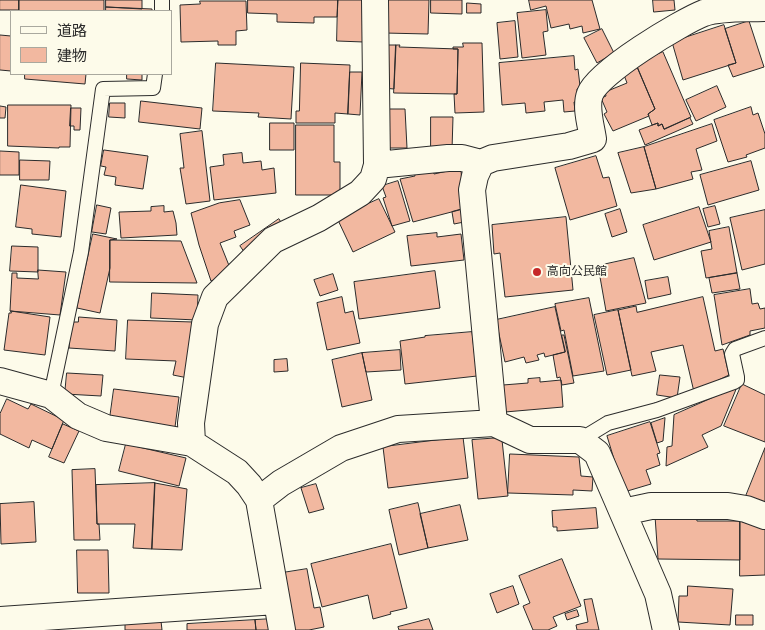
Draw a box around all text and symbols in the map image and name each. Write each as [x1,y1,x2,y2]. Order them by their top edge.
legend [10,10,172,75]
text: 道路 [57,21,87,40]
text: 建物 [57,46,87,65]
place label: 高向公民館 [547,265,607,279]
marker: 高向公民館 [531,266,543,278]

